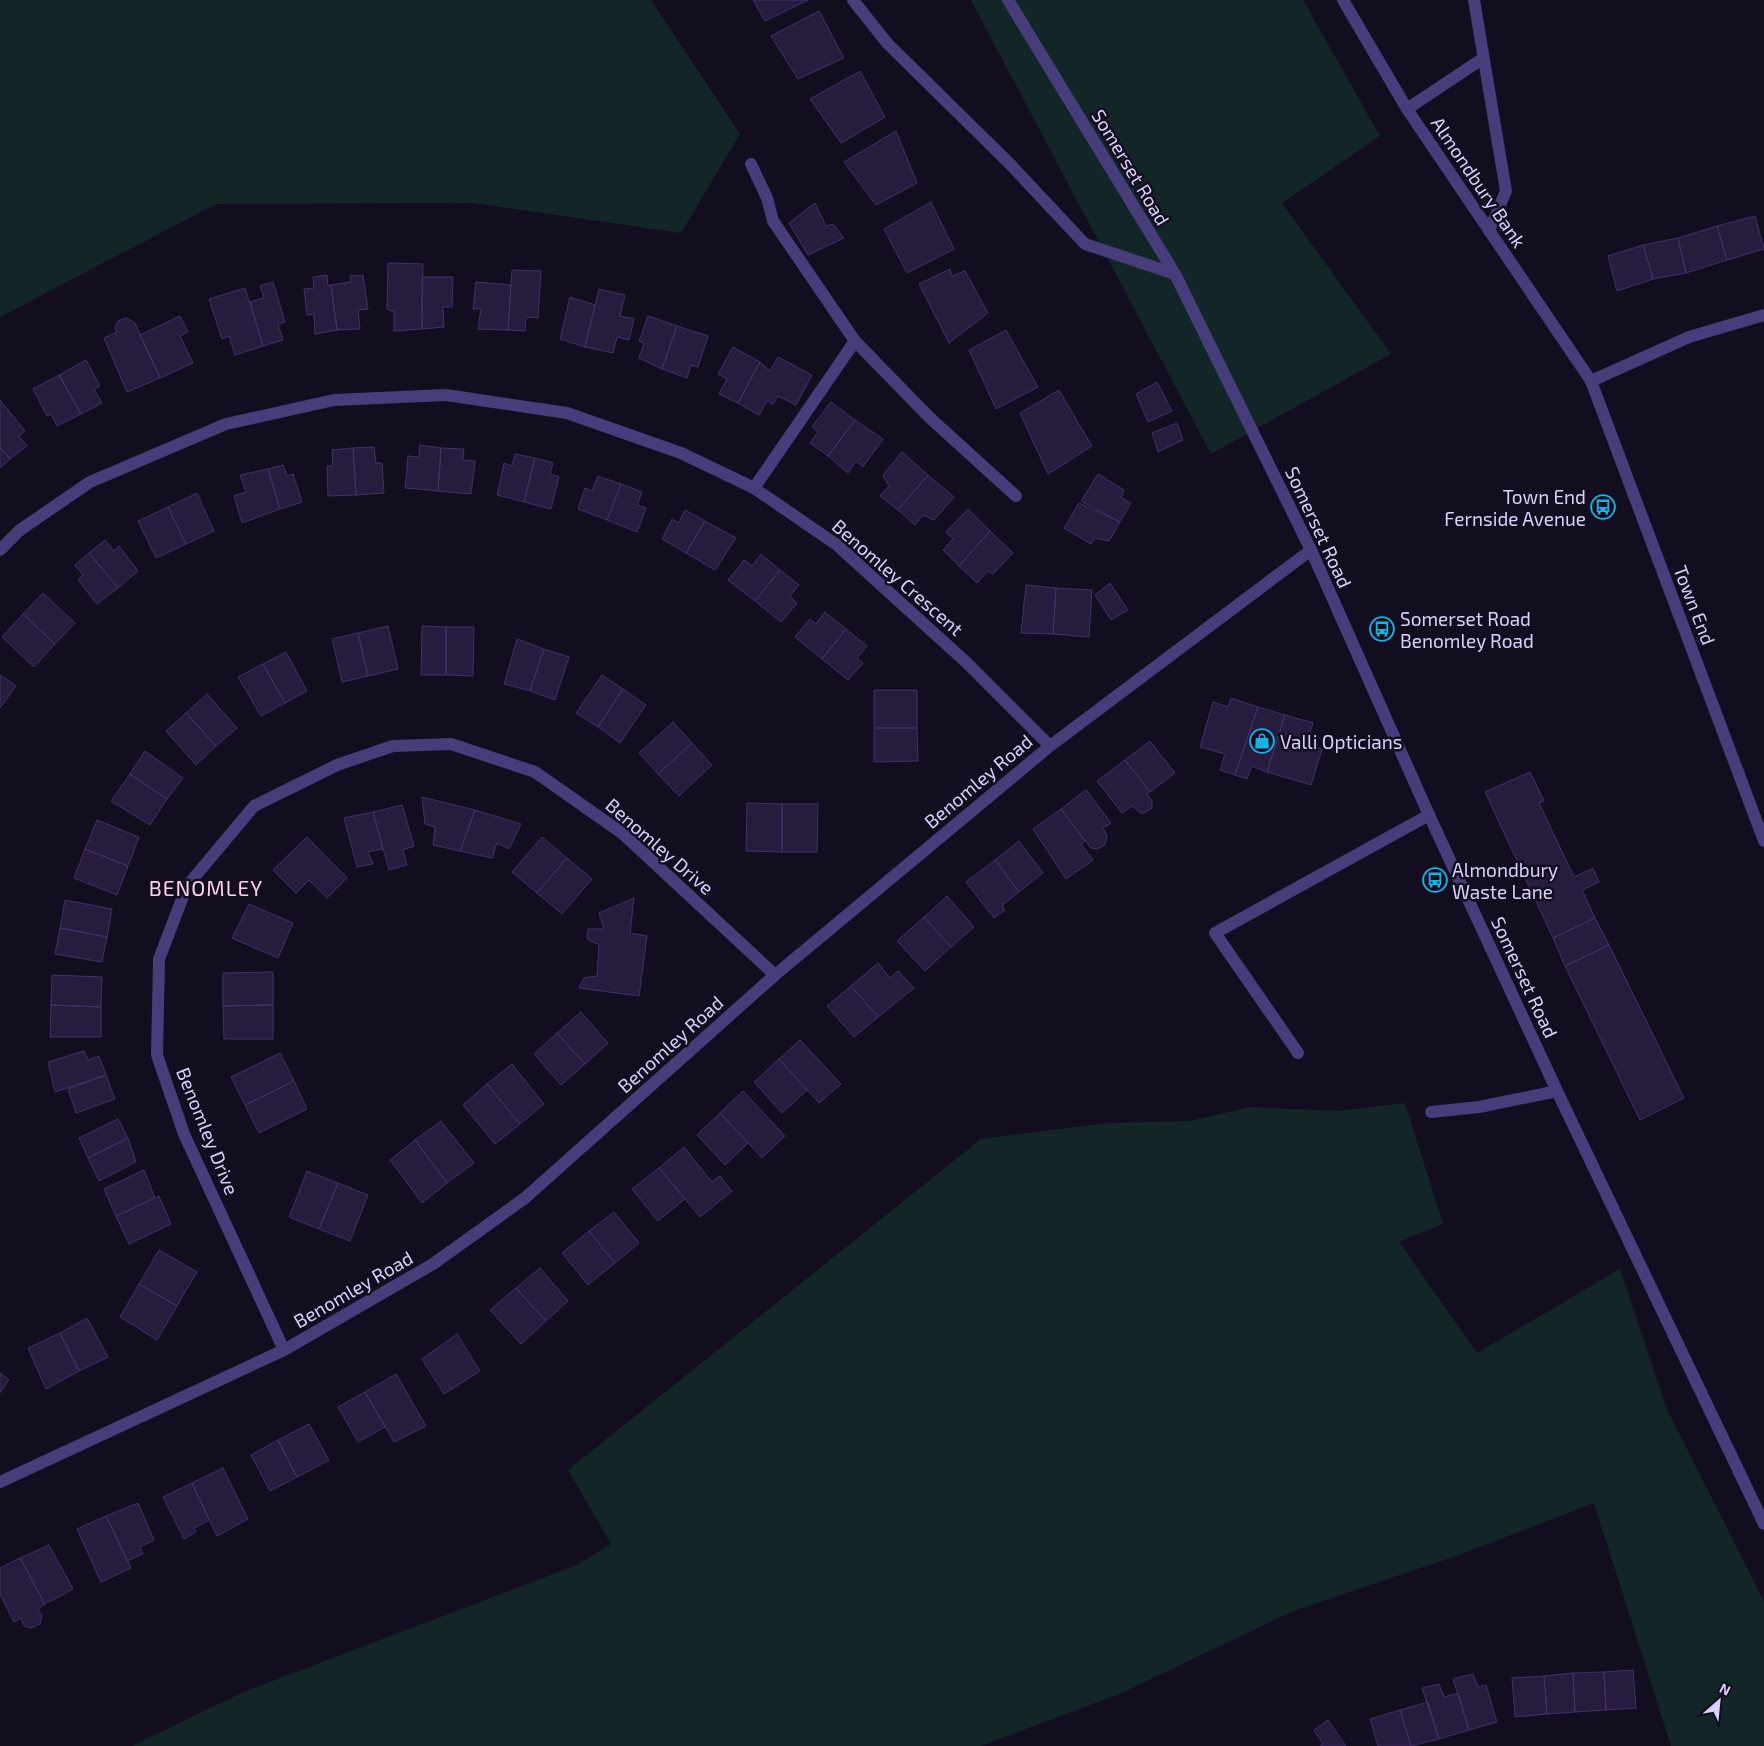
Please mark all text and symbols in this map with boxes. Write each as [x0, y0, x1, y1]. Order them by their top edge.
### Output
street label: Somerset Road [1087, 105, 1175, 229]
street label: Almondbury Bank [1427, 112, 1531, 252]
street label: Somerset Road [1281, 463, 1357, 591]
place label: Town End Fernside Avenue [1444, 485, 1586, 530]
bus stop icon: Town End Fernside Avenue [1590, 494, 1616, 520]
street label: Benomley Crescent [828, 514, 968, 640]
street label: Town End [1669, 562, 1721, 648]
place label: Somerset Road Benomley Road [1400, 607, 1534, 652]
bus stop icon: Somerset Road Benomley Road [1369, 616, 1395, 642]
shop icon: Valli Opticians [1249, 728, 1275, 754]
street label: Benomley Road [919, 729, 1037, 833]
place label: Valli Opticians [1280, 730, 1402, 753]
street label: Benomley Drive [601, 793, 719, 899]
place label: Almondbury Waste Lane [1452, 858, 1558, 903]
bus stop icon: Almondbury Waste Lane [1422, 867, 1448, 893]
district label: BENOMLEY [149, 875, 263, 900]
street label: Somerset Road [1487, 913, 1563, 1041]
street label: Benomley Road [613, 991, 727, 1097]
street label: Benomley Drive [172, 1064, 244, 1198]
street label: Benomley Road [289, 1246, 417, 1332]
north arrow [1694, 1676, 1744, 1726]
text: N [1717, 1679, 1733, 1699]

